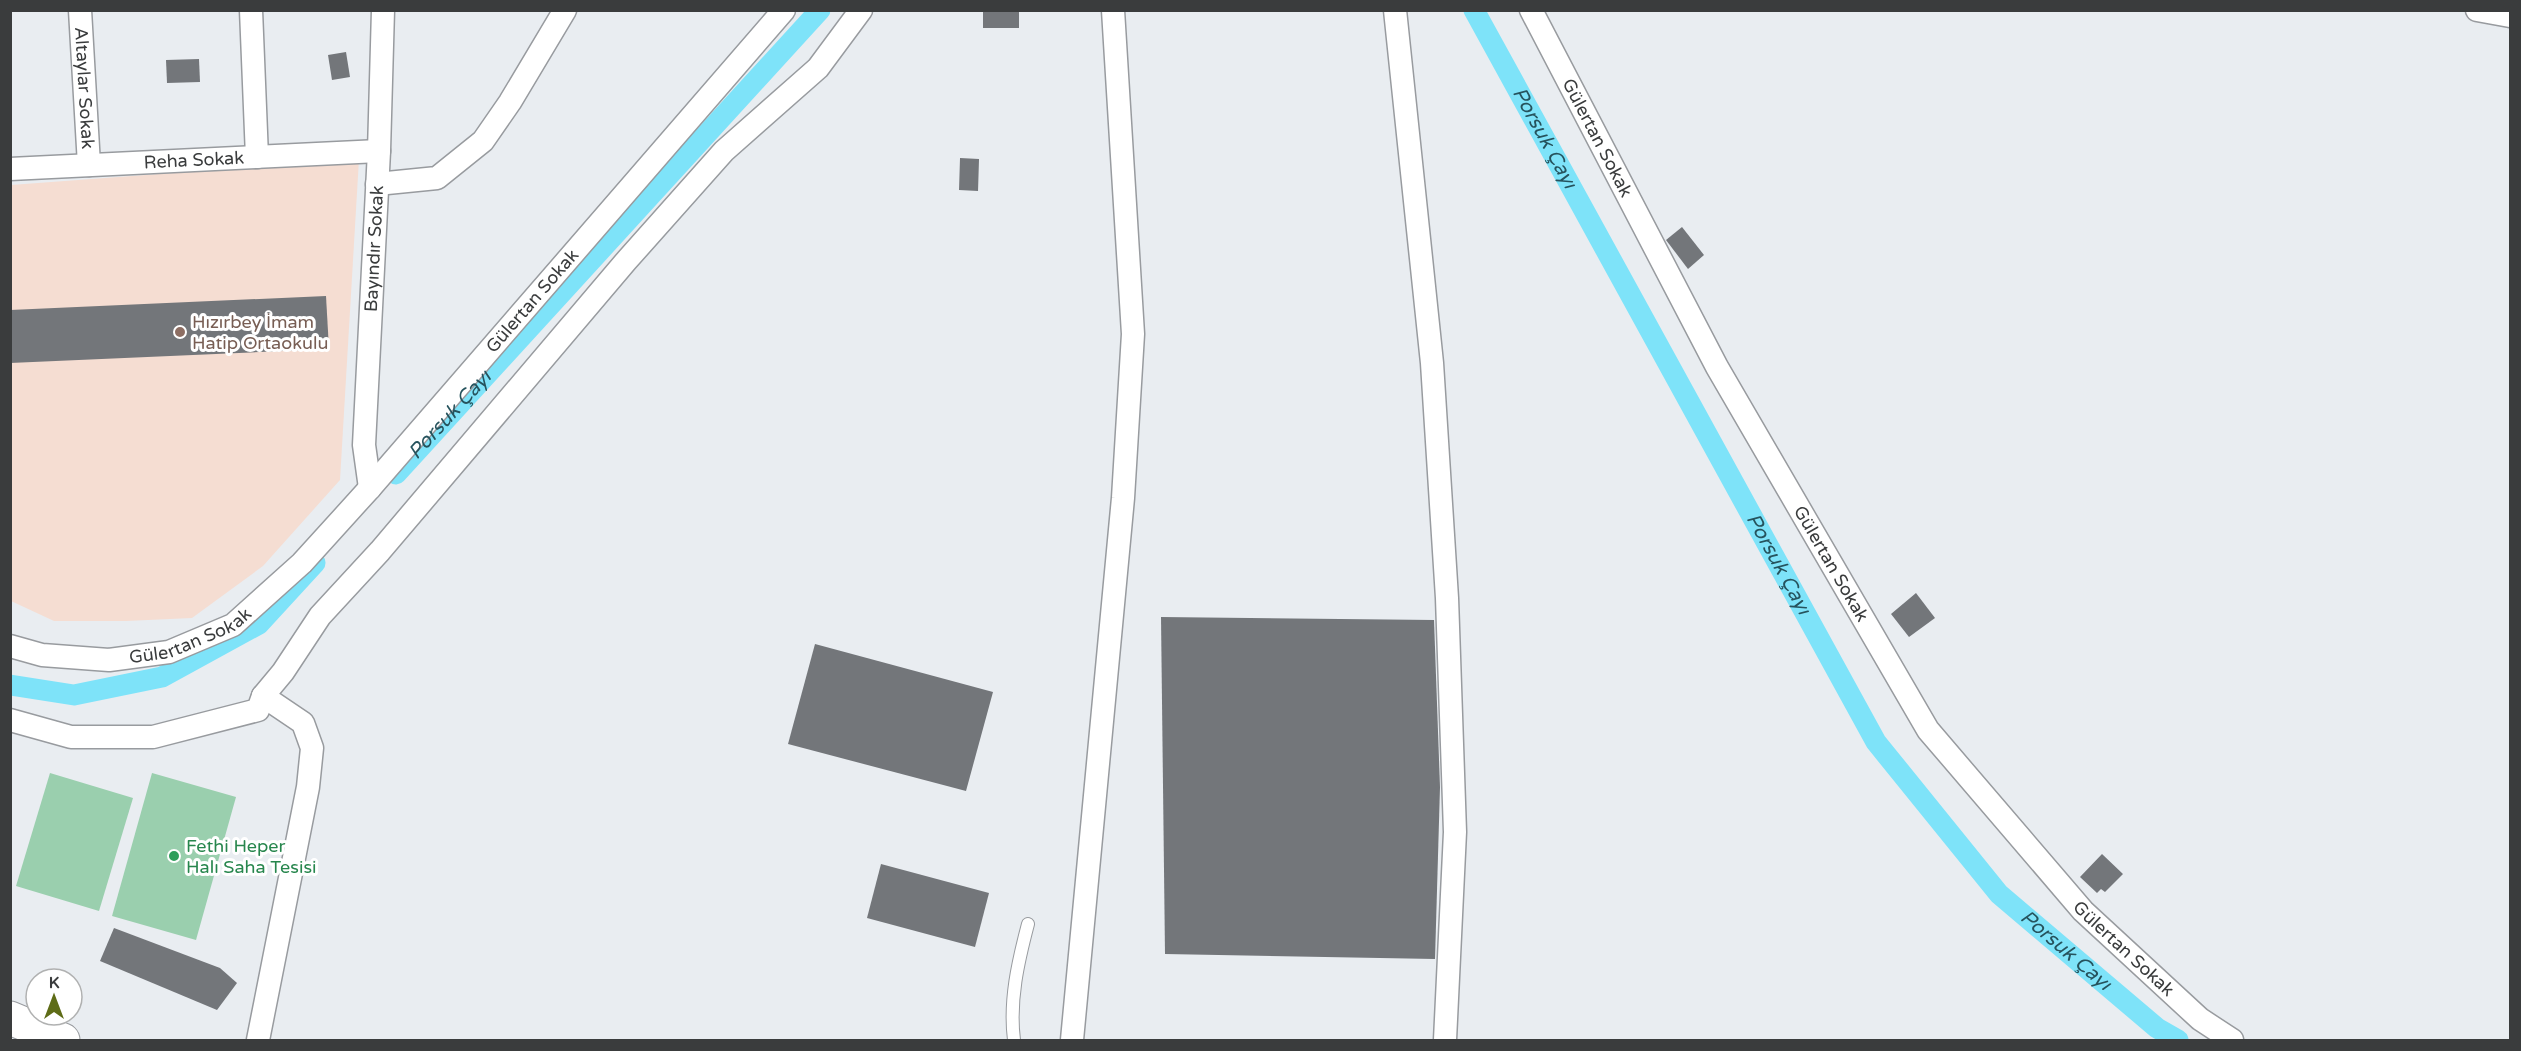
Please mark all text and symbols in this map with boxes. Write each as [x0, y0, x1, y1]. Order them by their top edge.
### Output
street label: Altaylar Sokak [70, 26, 99, 150]
street label: Gülertan Sokak [1558, 75, 1638, 201]
water label: Porsuk Çayı [1507, 83, 1582, 194]
street label: Reha Sokak [143, 147, 245, 173]
street label: Bayındır Sokak [360, 185, 388, 312]
street label: Gülertan Sokak [481, 244, 583, 357]
place label: Hızırbey İmam Hatip Ortaokulu [192, 311, 328, 354]
marker: Hızırbey İmam Hatip Ortaokulu [173, 325, 187, 339]
water label: Porsuk Çayı [403, 365, 497, 464]
street label: Gülertan Sokak [1789, 502, 1874, 626]
water label: Porsuk Çayı [1741, 509, 1816, 620]
street label: Gülertan Sokak [128, 603, 256, 668]
place label: Fethi Heper Halı Saha Tesisi [186, 835, 317, 878]
marker: Fethi Heper Halı Saha Tesisi [167, 849, 181, 863]
street label: Gülertan Sokak [2068, 896, 2179, 1001]
water label: Porsuk Çayı [2015, 905, 2117, 996]
north arrow [24, 967, 84, 1027]
text: K [49, 973, 60, 993]

